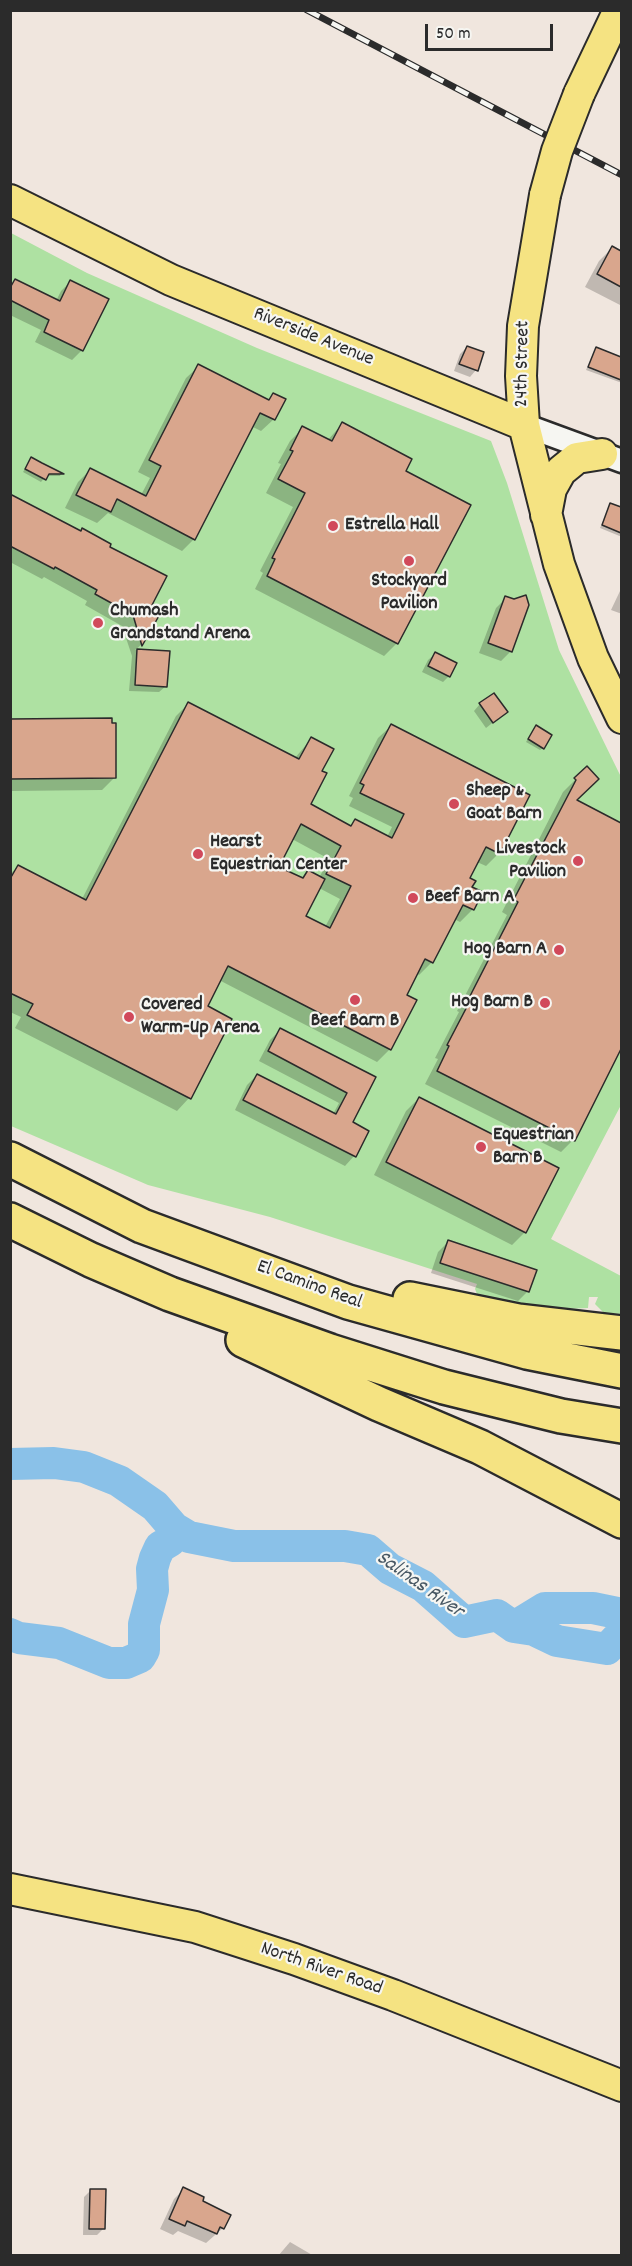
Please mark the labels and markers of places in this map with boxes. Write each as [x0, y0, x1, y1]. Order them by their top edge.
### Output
place label: Estrella Hall [345, 514, 439, 538]
marker: Estrella Hall [326, 519, 340, 533]
marker: Stockyard Pavilion [402, 554, 416, 568]
place label: Stockyard Pavilion [371, 570, 447, 617]
place label: Chumash Grandstand Arena [110, 600, 250, 647]
marker: Chumash Grandstand Arena [91, 616, 105, 630]
place label: Sheep & Goat Barn [466, 780, 542, 827]
marker: Sheep & Goat Barn [447, 797, 461, 811]
place label: Hearst Equestrian Center [210, 831, 347, 878]
place label: Livestock Pavilion [496, 838, 566, 885]
marker: Hearst Equestrian Center [191, 847, 205, 861]
marker: Livestock Pavilion [571, 854, 585, 868]
place label: Beef Barn A [425, 886, 515, 910]
marker: Beef Barn A [406, 891, 420, 905]
place label: Hog Barn A [464, 938, 547, 962]
marker: Hog Barn A [552, 943, 566, 957]
place label: Hog Barn B [451, 991, 533, 1015]
marker: Beef Barn B [348, 993, 362, 1007]
place label: Covered Warm-Up Arena [141, 994, 259, 1041]
marker: Hog Barn B [538, 996, 552, 1010]
marker: Covered Warm-Up Arena [122, 1010, 136, 1024]
place label: Beef Barn B [311, 1010, 399, 1034]
place label: Equestrian Barn B [493, 1124, 574, 1171]
marker: Equestrian Barn B [474, 1140, 488, 1154]

